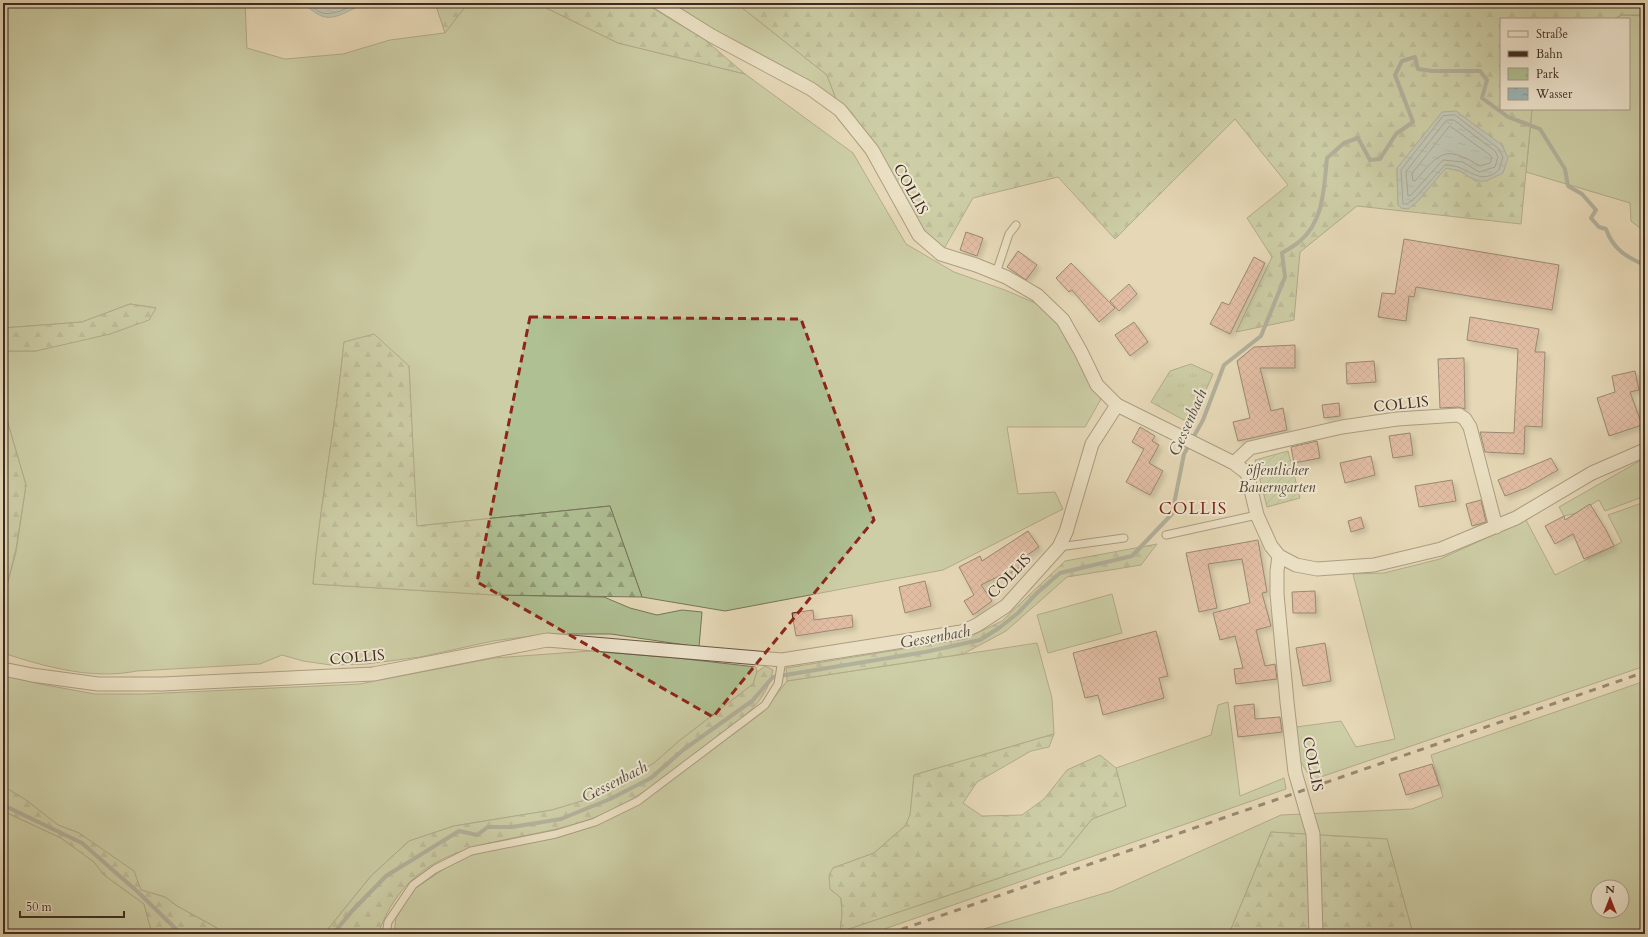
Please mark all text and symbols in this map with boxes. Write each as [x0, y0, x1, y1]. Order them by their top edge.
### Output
legend [1500, 18, 1630, 110]
text: Straße [1536, 26, 1568, 42]
text: Bahn [1536, 46, 1563, 62]
text: Park [1536, 66, 1560, 82]
text: Wasser [1535, 86, 1573, 102]
street label: COLLIS [889, 160, 933, 218]
water label: Gessenbach [1163, 385, 1213, 459]
street label: COLLIS [1372, 391, 1430, 417]
park label: öffentlicher Bauerngarten [1238, 460, 1316, 497]
district label: COLLIS [1159, 497, 1227, 520]
street label: COLLIS [983, 549, 1035, 603]
water label: Gessenbach [898, 620, 972, 654]
street label: COLLIS [329, 645, 385, 669]
street label: COLLIS [1298, 735, 1328, 793]
water label: Gessenbach [578, 756, 651, 808]
north arrow [1590, 879, 1630, 919]
text: N [1605, 882, 1615, 897]
scale bar [20, 893, 124, 919]
text: 50 m [26, 899, 53, 915]

